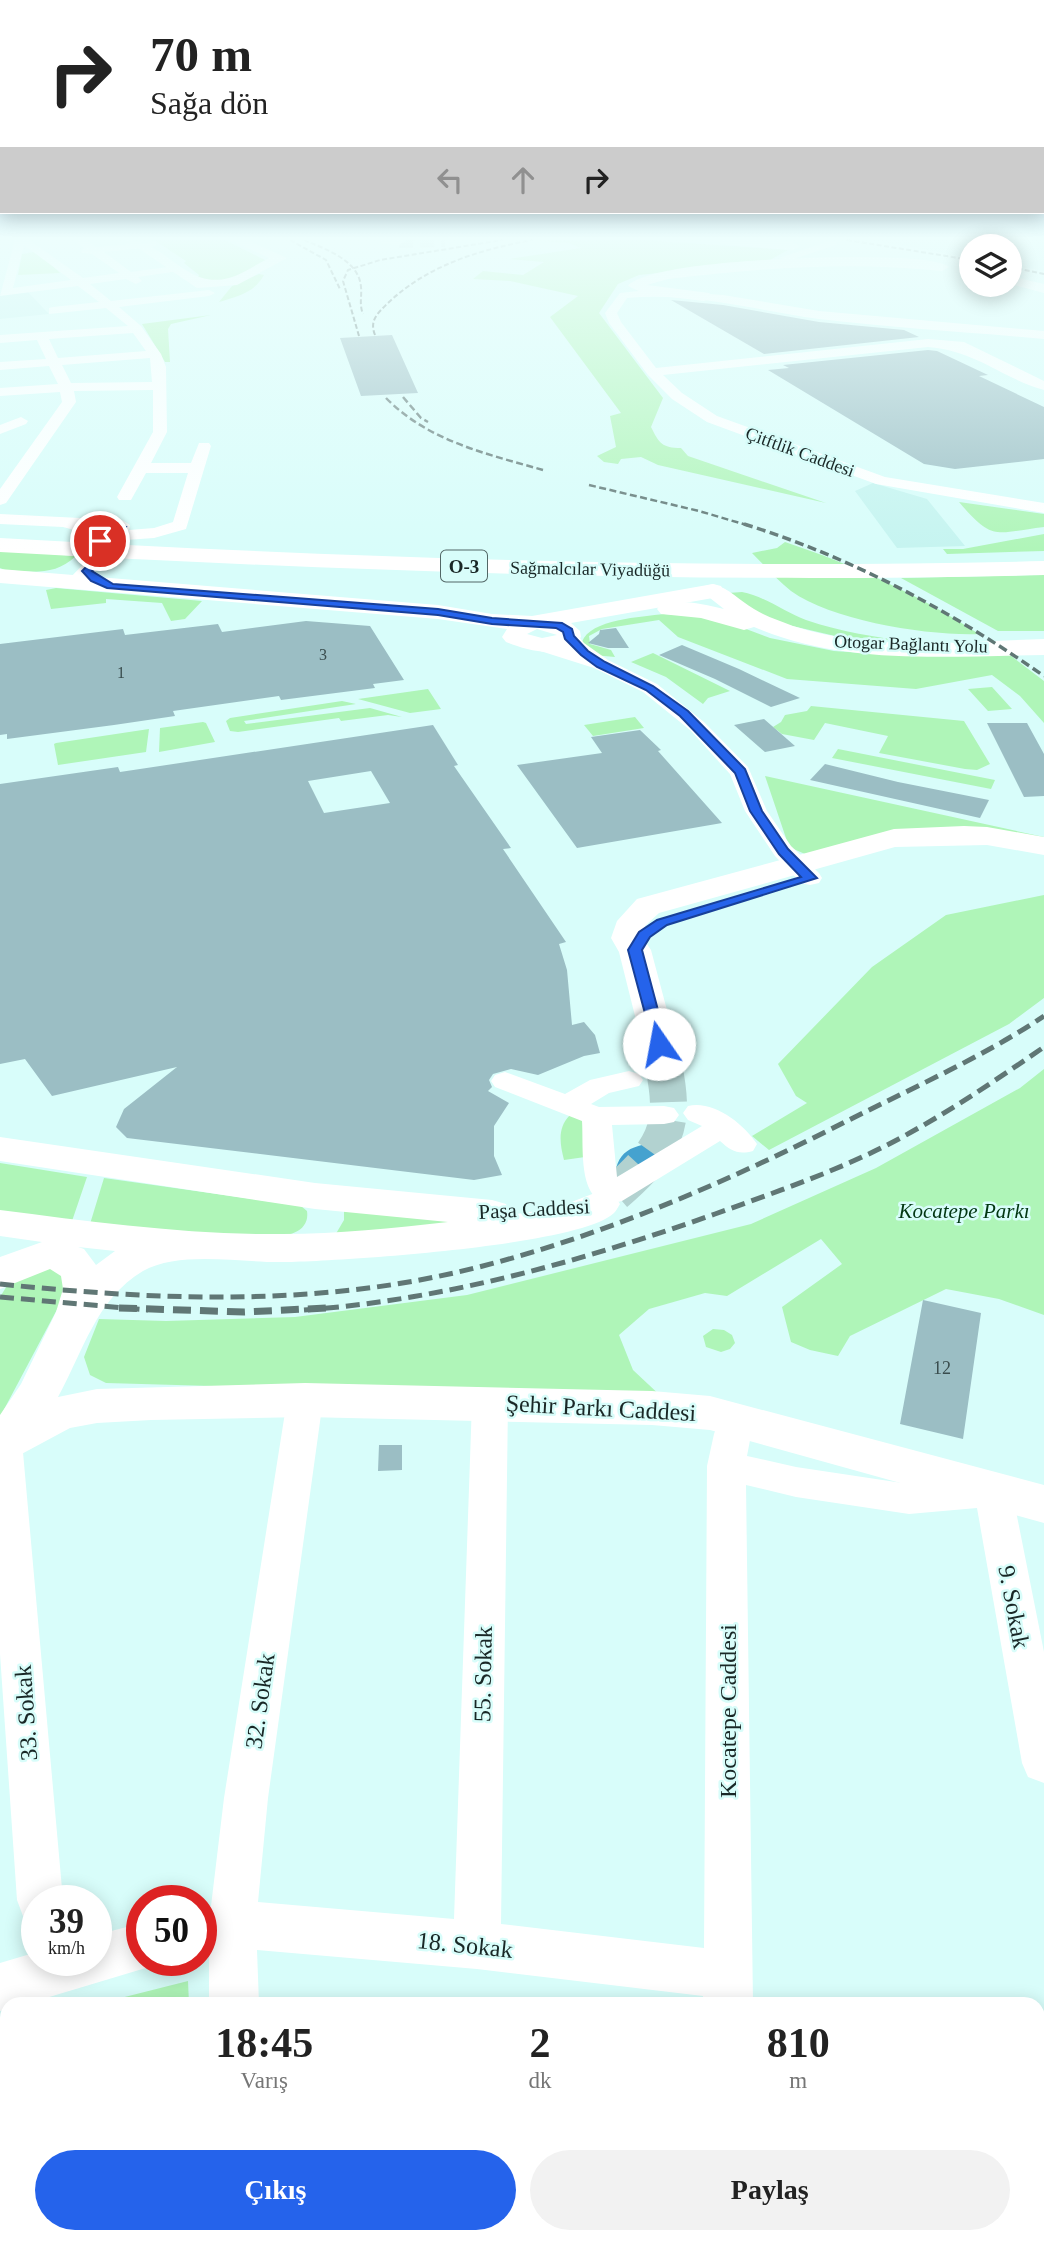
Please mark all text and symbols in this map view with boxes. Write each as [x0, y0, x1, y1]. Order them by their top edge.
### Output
text: 70 m [150, 27, 252, 82]
icon: right [35, 28, 126, 119]
text: Sağa dön [150, 85, 268, 121]
icon: left [431, 161, 469, 199]
icon: ahead [504, 161, 542, 199]
icon: right [577, 161, 615, 199]
map controls [959, 234, 1022, 297]
button: layers [959, 234, 1022, 297]
street label: Çitftlik Caddesi [743, 423, 857, 481]
pin [70, 511, 130, 571]
icon: arrive [81, 522, 119, 560]
road number: O-3 [441, 551, 487, 582]
street label: Sağmalcılar Viyadüğü [510, 558, 670, 580]
street label: Otogar Bağlantı Yolu [834, 631, 988, 657]
house number: 3 [319, 646, 327, 663]
house number: 1 [117, 664, 125, 681]
position arrow [622, 1007, 696, 1081]
street label: Paşa Caddesi [478, 1194, 590, 1224]
park label: Kocatepe Parkı [897, 1199, 1030, 1223]
house number: 12 [933, 1358, 951, 1378]
street label: Şehir Parkı Caddesi [505, 1390, 697, 1426]
street label: 9. Sokak [993, 1563, 1035, 1651]
street label: Kocatepe Caddesi [715, 1624, 741, 1798]
street label: 55. Sokak [469, 1626, 497, 1722]
street label: 32. Sokak [240, 1652, 280, 1750]
street label: 33. Sokak [10, 1664, 42, 1762]
speed limit sign: 50 [126, 1885, 217, 1976]
text: 39 [49, 1902, 84, 1941]
street label: 18. Sokak [416, 1927, 514, 1963]
text: km/h [48, 1938, 85, 1958]
text: 18:45 [215, 2020, 313, 2066]
text: 2 [530, 2020, 551, 2066]
text: 810 [767, 2020, 830, 2066]
text: Varış [241, 2068, 288, 2093]
text: dk [529, 2068, 552, 2093]
text: m [789, 2068, 807, 2093]
button: Çıkış [35, 2150, 516, 2230]
button: Paylaş [530, 2150, 1010, 2230]

